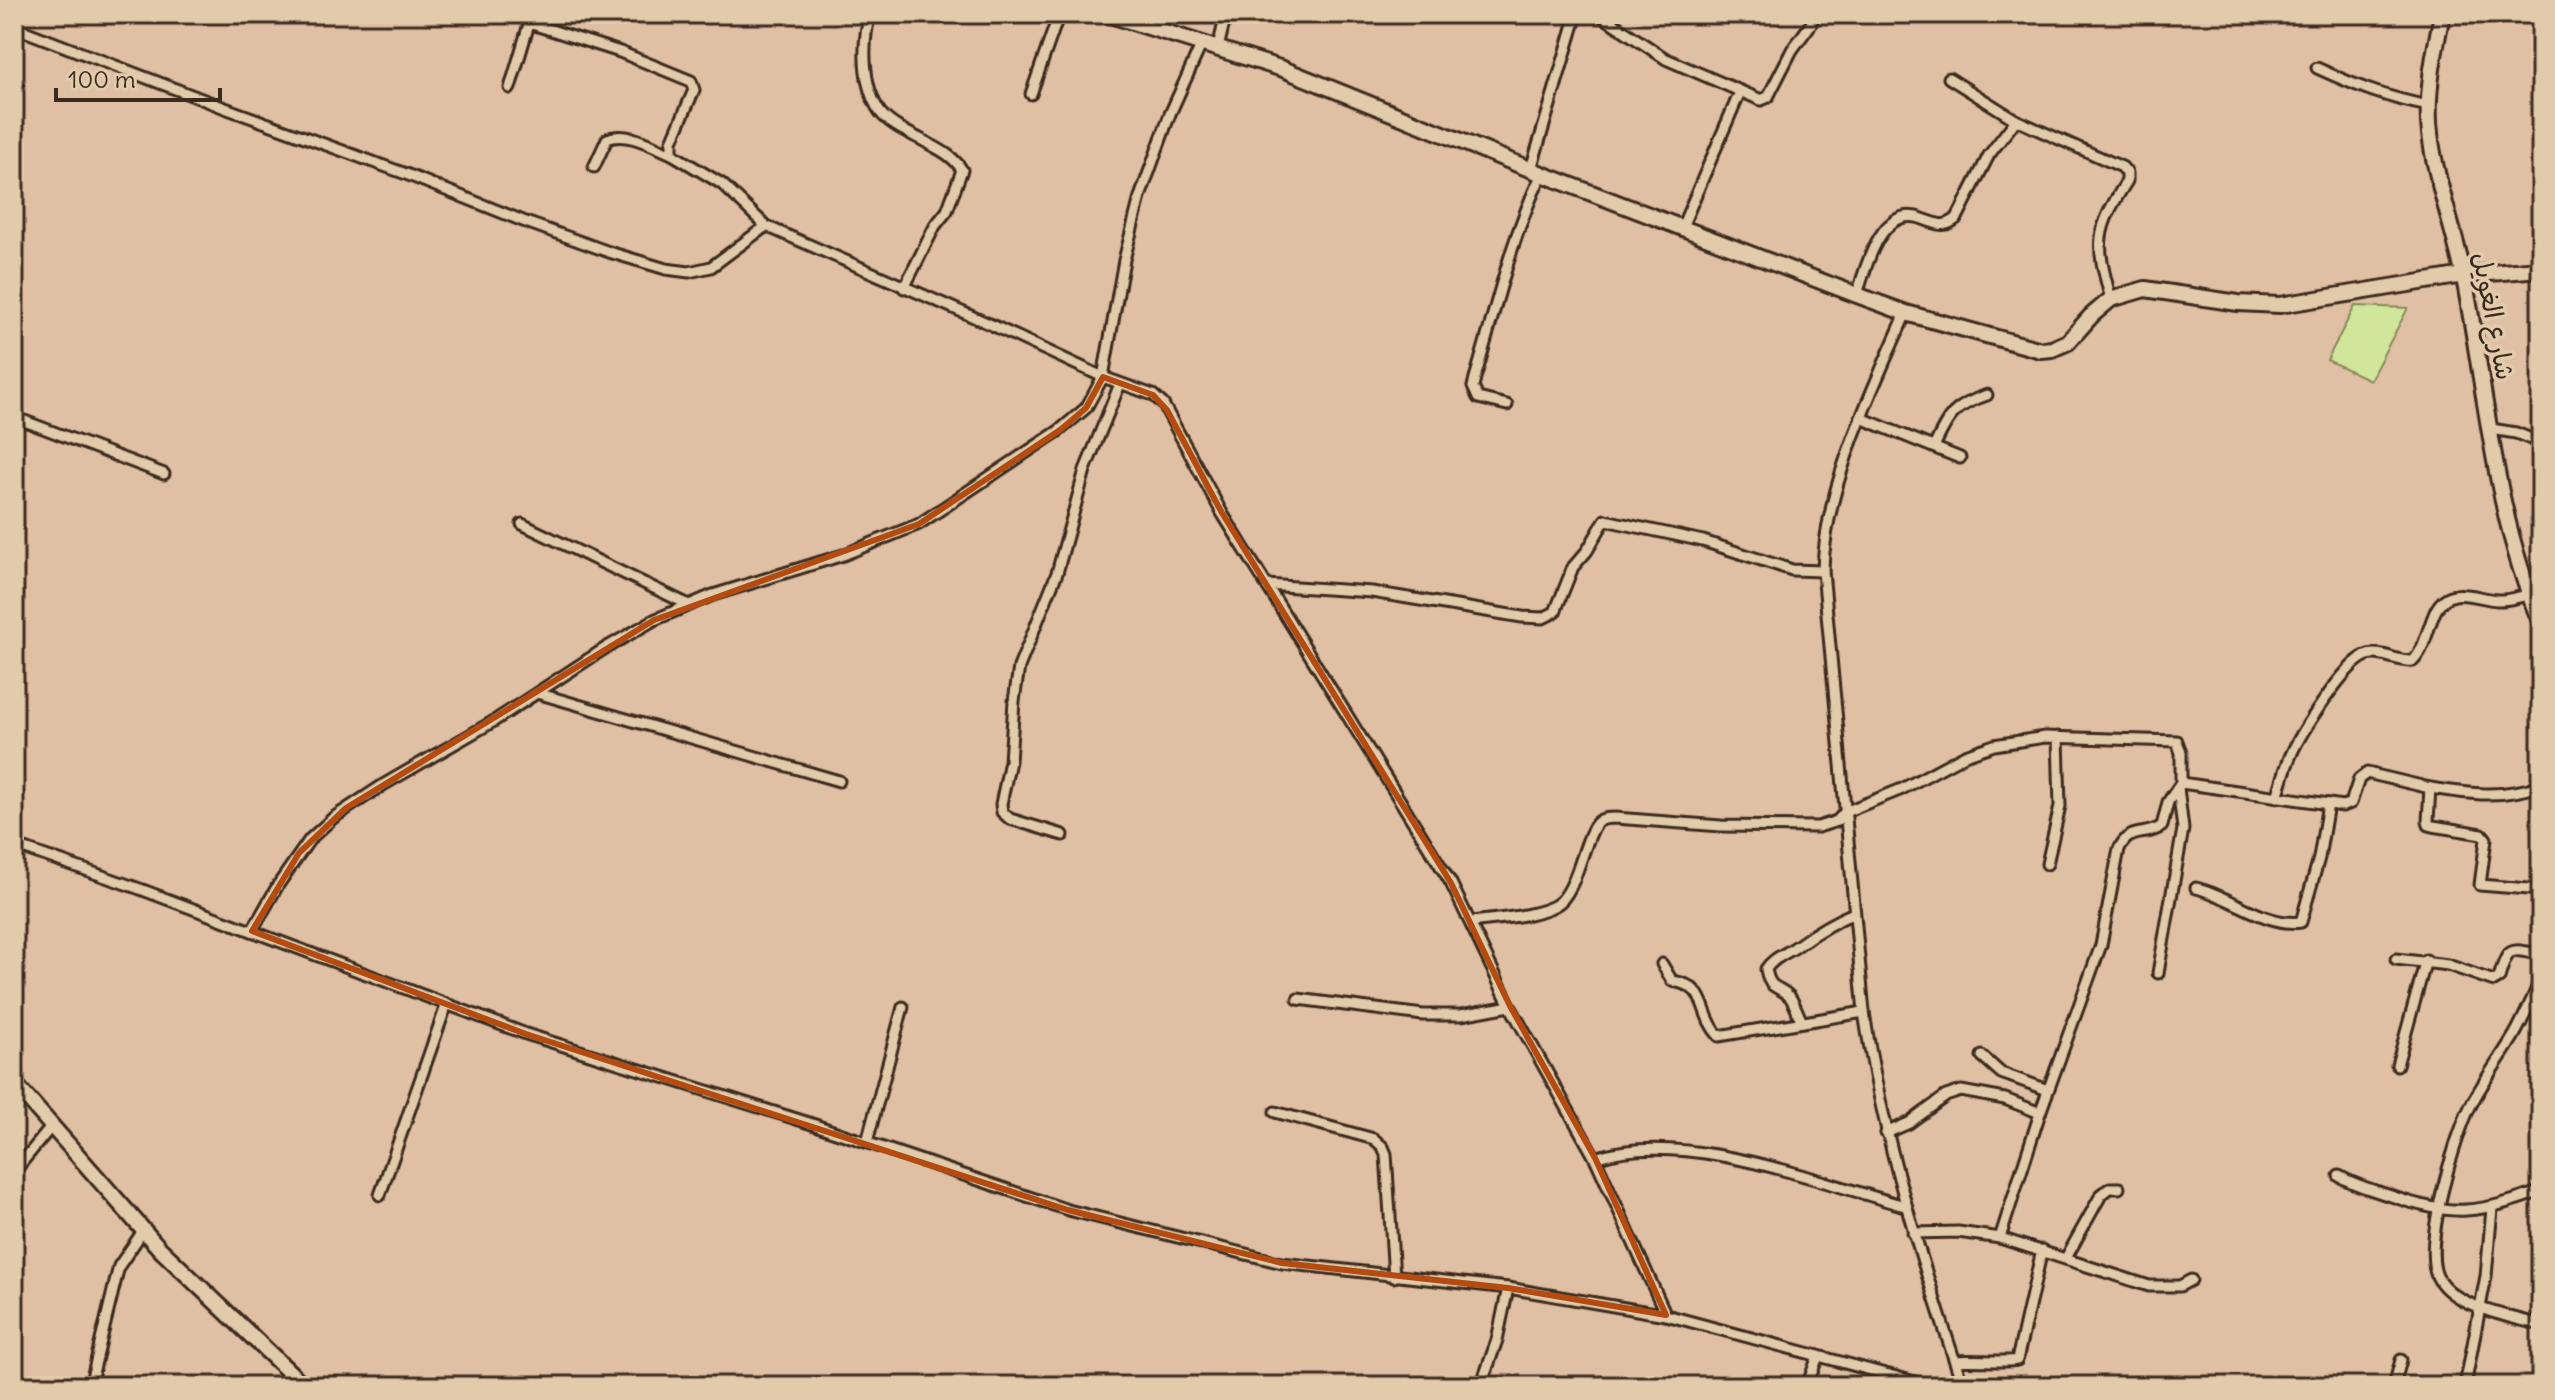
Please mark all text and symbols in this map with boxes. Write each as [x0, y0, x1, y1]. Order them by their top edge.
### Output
scale bar [56, 52, 220, 102]
text: 100 m [68, 64, 136, 94]
street label: شارع الغويل [2463, 249, 2523, 383]

